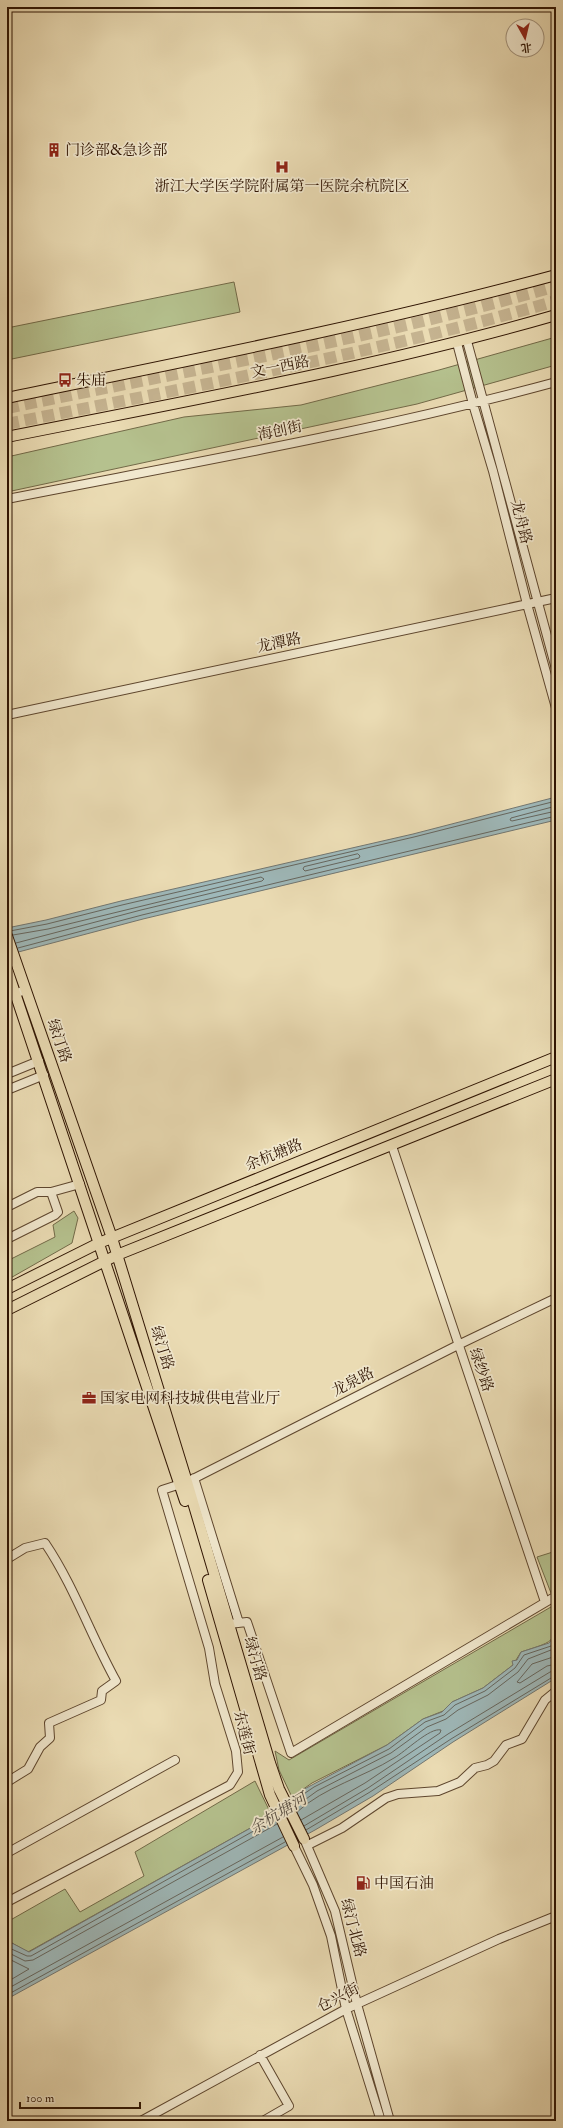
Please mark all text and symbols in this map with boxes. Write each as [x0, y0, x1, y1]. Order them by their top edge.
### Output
north arrow [505, 18, 545, 58]
text: 北 [520, 40, 533, 55]
place label: 门诊部&急诊部 [65, 141, 168, 160]
building icon: 门诊部&急诊部 [46, 142, 62, 158]
hospital icon: 浙江大学医学院附属第一医院余杭院区 [274, 159, 290, 175]
place label: 浙江大学医学院附属第一医院余杭院区 [154, 177, 410, 196]
street label: 文一西路 [249, 352, 311, 382]
place label: 朱庙 [76, 371, 106, 390]
bus stop icon: 朱庙 [57, 372, 73, 388]
street label: 海创街 [256, 417, 304, 445]
street label: 龙舟路 [506, 498, 536, 546]
street label: 龙潭路 [255, 629, 303, 657]
street label: 绿汀路 [43, 1017, 75, 1065]
street label: 余杭塘路 [243, 1135, 305, 1175]
street label: 绿汀路 [146, 1324, 178, 1372]
street label: 绿纱路 [465, 1346, 497, 1394]
street label: 龙泉路 [329, 1363, 377, 1401]
place label: 国家电网科技城供电营业厅 [100, 1389, 280, 1408]
office icon: 国家电网科技城供电营业厅 [81, 1390, 97, 1406]
street label: 绿汀路 [240, 1635, 270, 1683]
street label: 东莲街 [229, 1709, 259, 1757]
water label: 余杭塘河 [245, 1787, 313, 1839]
place label: 中国石油 [374, 1874, 434, 1893]
fuel station icon: 中国石油 [355, 1875, 371, 1891]
street label: 绿汀北路 [336, 1897, 370, 1959]
street label: 仓兴街 [314, 1979, 362, 2017]
scale bar [20, 2084, 140, 2110]
text: 100 m [26, 2091, 55, 2106]

